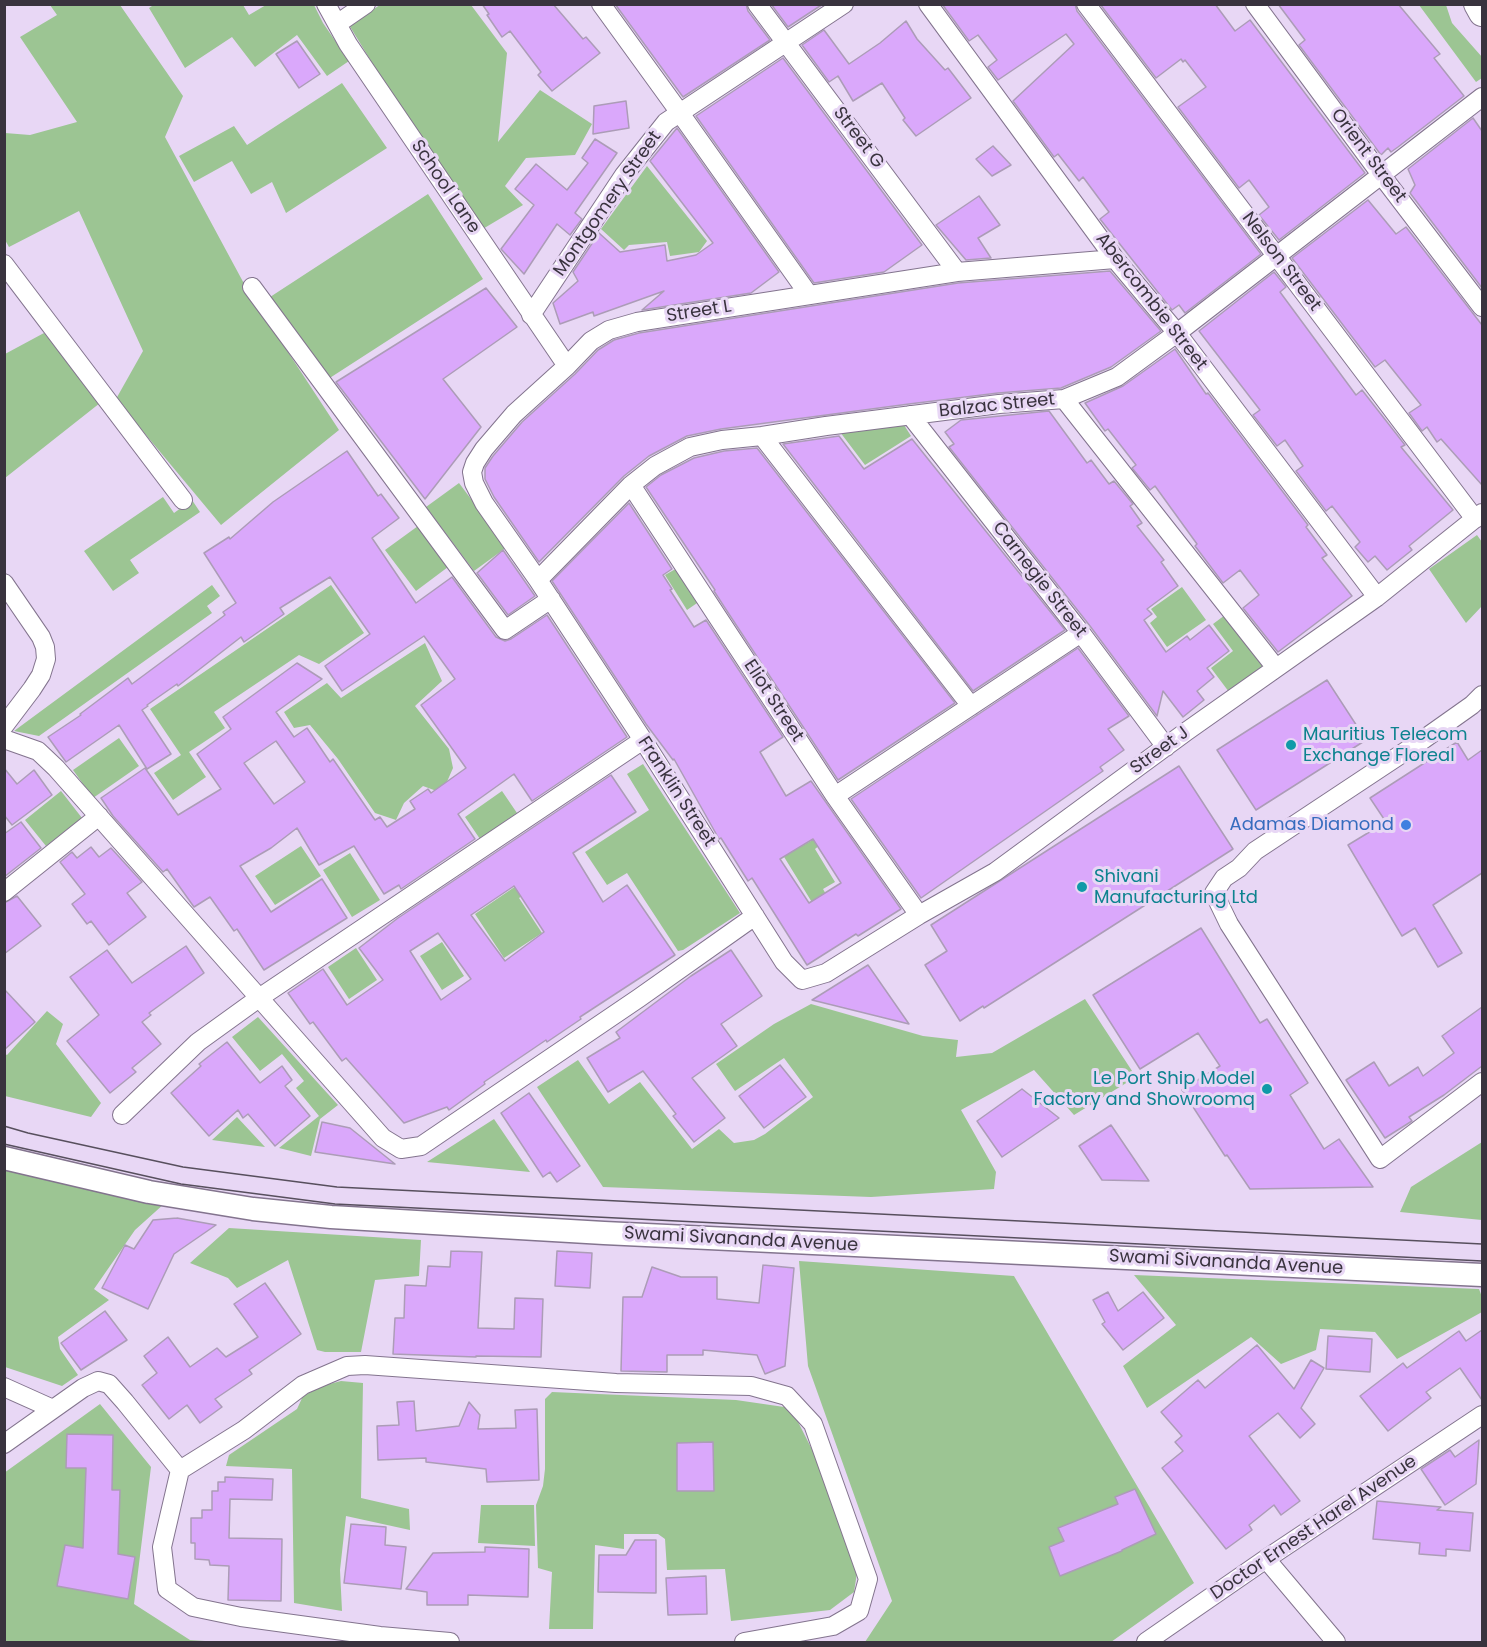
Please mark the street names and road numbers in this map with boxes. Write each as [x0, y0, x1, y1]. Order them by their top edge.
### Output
street label: Street G [828, 103, 888, 173]
street label: Orient Street [1326, 105, 1410, 207]
street label: Montgomery Street [550, 127, 666, 281]
street label: School Lane [406, 136, 484, 238]
street label: Nelson Street [1237, 208, 1325, 316]
street label: Abercombie Street [1091, 229, 1211, 375]
street label: Street L [665, 296, 733, 328]
street label: Balzac Street [938, 389, 1056, 423]
street label: Carnegie Street [987, 518, 1091, 642]
street label: Eliot Street [738, 656, 808, 746]
street label: Street J [1127, 723, 1193, 779]
street label: Franklin Street [632, 733, 720, 851]
street label: Swami Sivananda Avenue [623, 1223, 859, 1257]
street label: Swami Sivananda Avenue [1108, 1246, 1344, 1280]
street label: Doctor Ernest Harel Avenue [1207, 1451, 1421, 1605]

